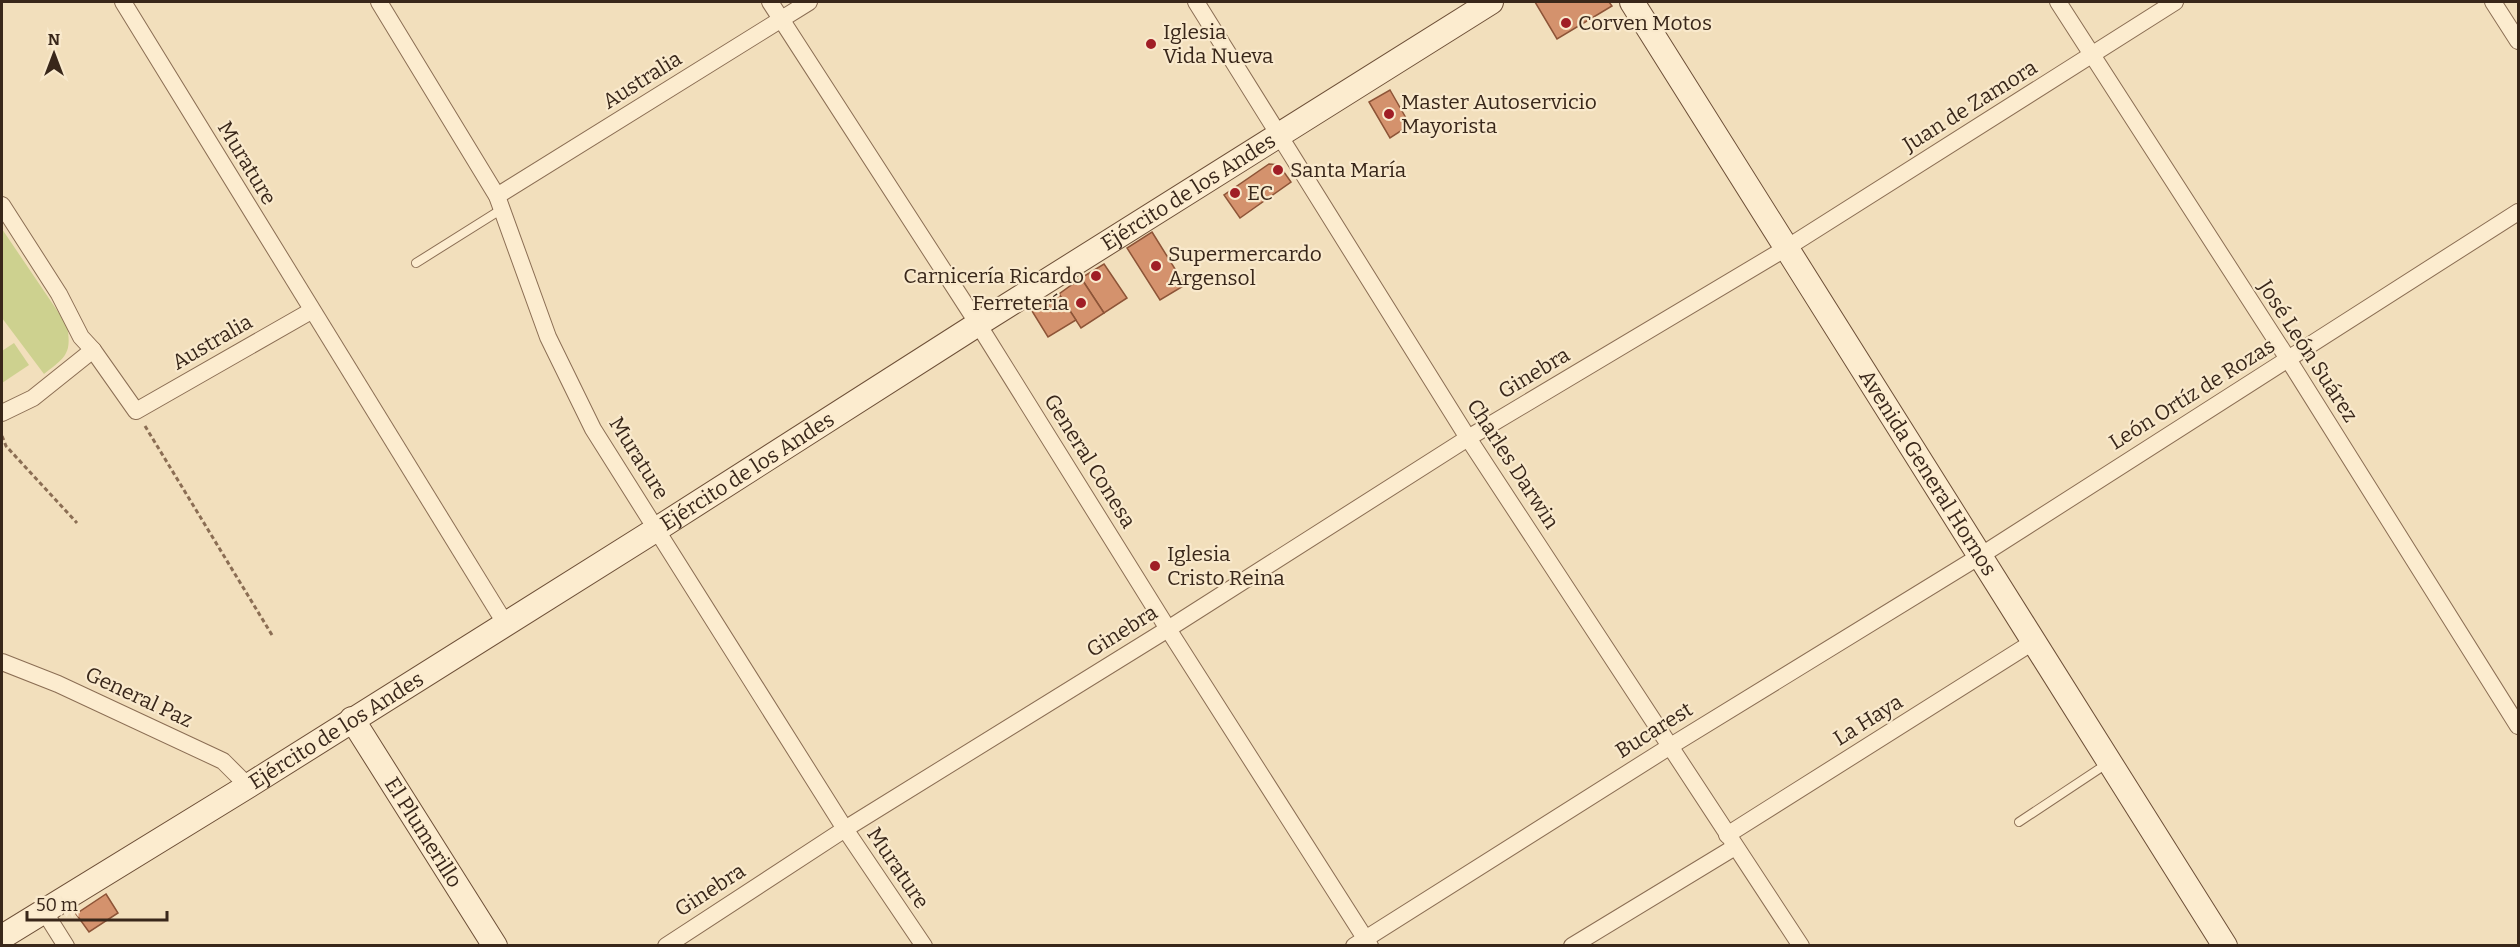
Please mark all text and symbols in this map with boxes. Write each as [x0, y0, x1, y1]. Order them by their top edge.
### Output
place label: Corven Motos [1578, 10, 1712, 36]
marker: Corven Motos [1559, 16, 1573, 30]
place label: Iglesia Vida Nueva [1163, 19, 1274, 69]
north arrow [24, 24, 84, 84]
text: N [48, 30, 60, 49]
marker: Iglesia Vida Nueva [1144, 37, 1158, 51]
street label: Australia [598, 45, 687, 114]
street label: Juan de Zamora [1897, 54, 2042, 158]
place label: Master Autoservicio Mayorista [1401, 89, 1597, 139]
marker: Master Autoservicio Mayorista [1382, 107, 1396, 121]
street label: Murature [212, 117, 282, 209]
street label: Ejército de los Andes [1096, 127, 1281, 256]
place label: Santa María [1290, 157, 1407, 183]
marker: Santa María [1271, 163, 1285, 177]
place label: EC [1247, 180, 1273, 206]
marker: EC [1228, 186, 1242, 200]
place label: Supermercardo Argensol [1168, 241, 1322, 291]
marker: Supermercardo Argensol [1149, 259, 1163, 273]
place label: Carnicería Ricardo [903, 263, 1084, 289]
marker: Carnicería Ricardo [1089, 269, 1103, 283]
street label: José León Suárez [2252, 274, 2364, 427]
place label: Ferretería [972, 290, 1070, 316]
marker: Ferretería [1074, 296, 1088, 310]
street label: Australia [167, 308, 257, 375]
street label: León Ortíz de Rozas [2104, 333, 2280, 455]
street label: Ginebra [1494, 341, 1575, 404]
street label: Avenida General Hornos [1853, 365, 2002, 581]
street label: General Conesa [1038, 389, 1142, 533]
street label: Charles Darwin [1461, 394, 1565, 534]
street label: Ejército de los Andes [656, 406, 839, 536]
street label: Murature [603, 412, 675, 504]
place label: Iglesia Cristo Reina [1167, 541, 1285, 591]
marker: Iglesia Cristo Reina [1148, 559, 1162, 573]
street label: Ginebra [1082, 599, 1163, 663]
street label: General Paz [81, 661, 197, 733]
street label: Ejército de los Andes [244, 666, 428, 795]
street label: La Haya [1829, 688, 1908, 751]
street label: Bucarest [1611, 696, 1698, 764]
street label: El Plumerillo [379, 772, 468, 892]
street label: Murature [861, 822, 935, 914]
street label: Ginebra [670, 857, 751, 922]
scale bar [27, 884, 166, 922]
text: 50 m [36, 894, 78, 916]

